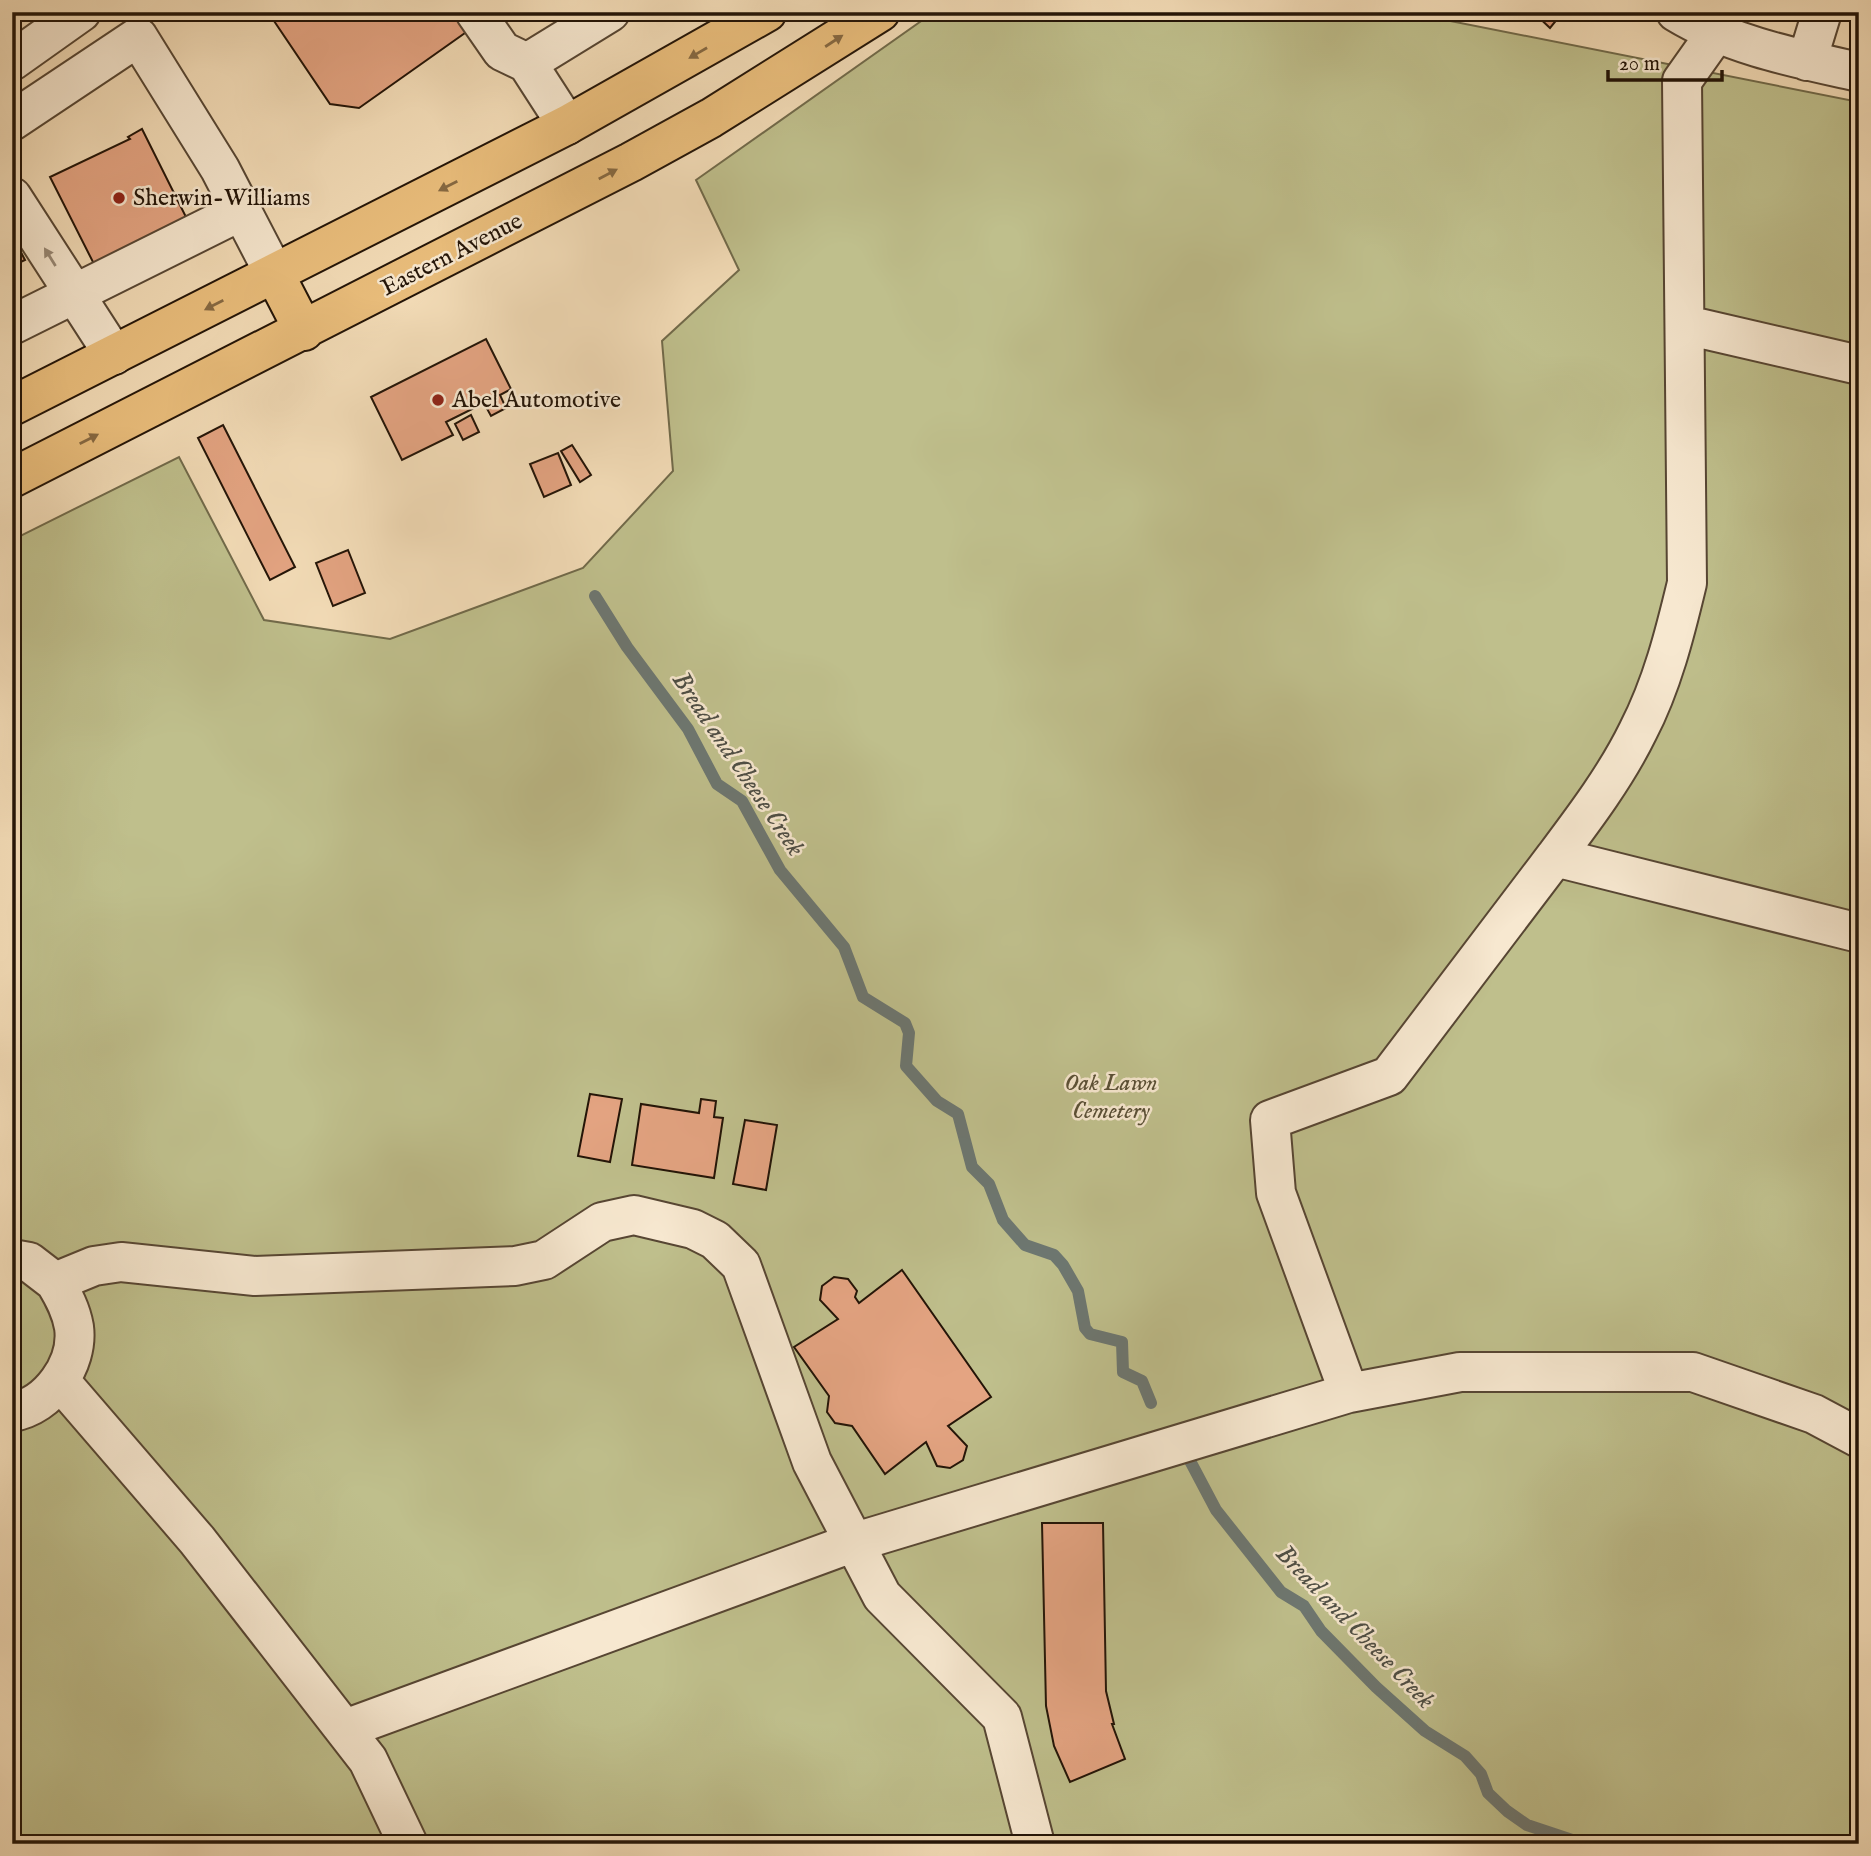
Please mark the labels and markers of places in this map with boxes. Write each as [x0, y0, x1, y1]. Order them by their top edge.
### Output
place label: Sherwin-Williams [133, 183, 310, 214]
marker: Sherwin-Williams [111, 190, 127, 206]
place label: Abel Automotive [451, 385, 621, 416]
marker: Abel Automotive [430, 392, 446, 408]

